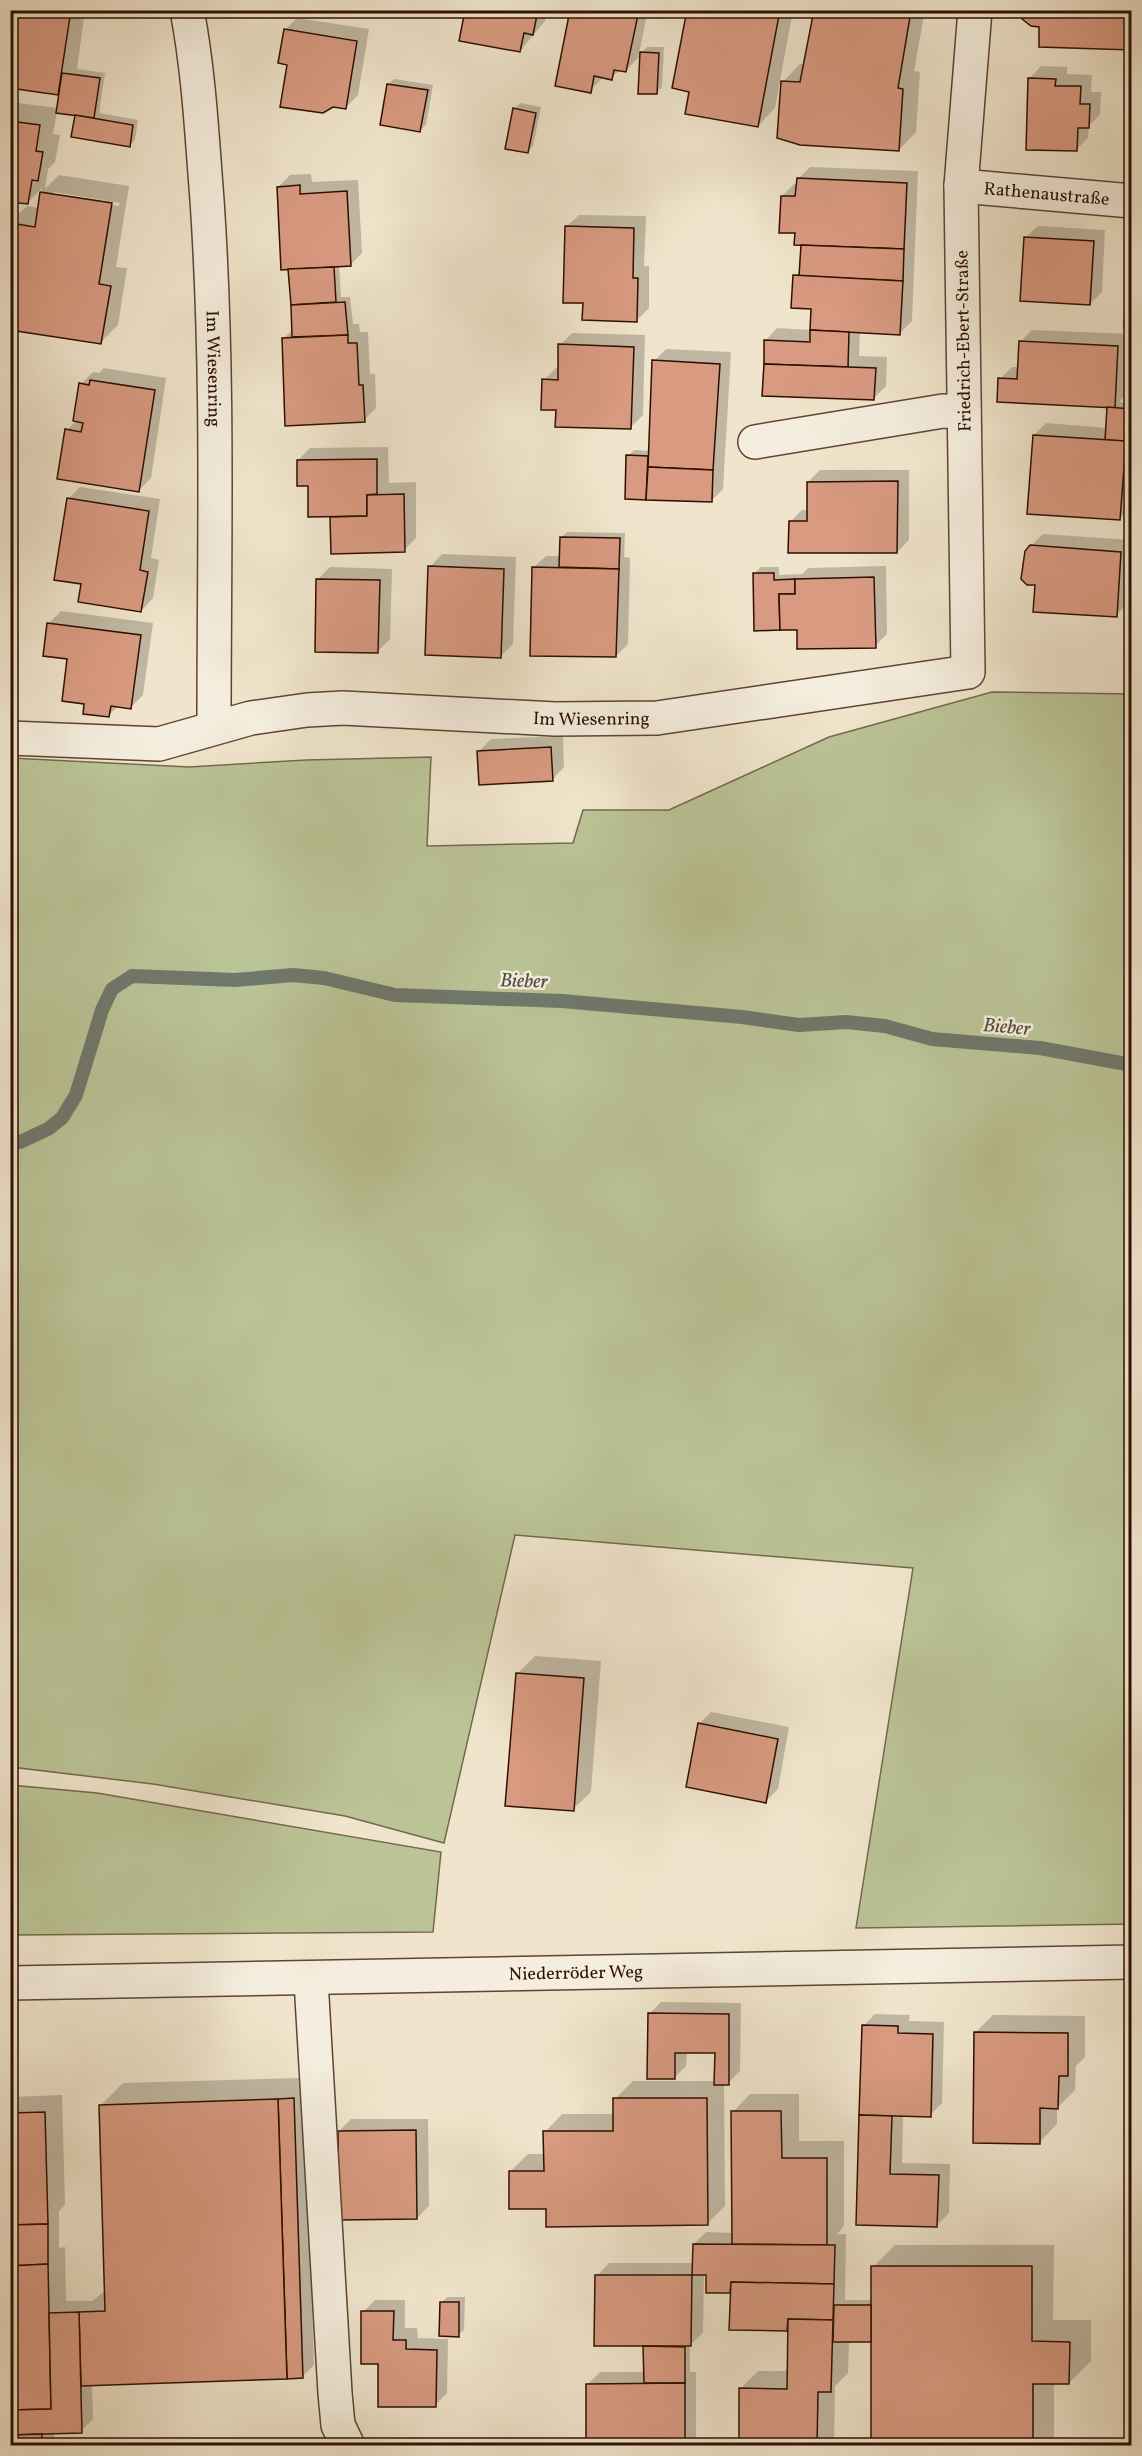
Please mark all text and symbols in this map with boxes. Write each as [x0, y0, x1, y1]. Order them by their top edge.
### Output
street label: Rathenaustraße [983, 177, 1111, 213]
street label: Friedrich-Ebert-Straße [950, 250, 979, 432]
street label: Im Wiesenring [199, 310, 226, 427]
street label: Im Wiesenring [532, 707, 650, 733]
water label: Bieber [500, 967, 549, 997]
water label: Bieber [982, 1012, 1032, 1044]
street label: Niederröder Weg [509, 1960, 643, 1988]

